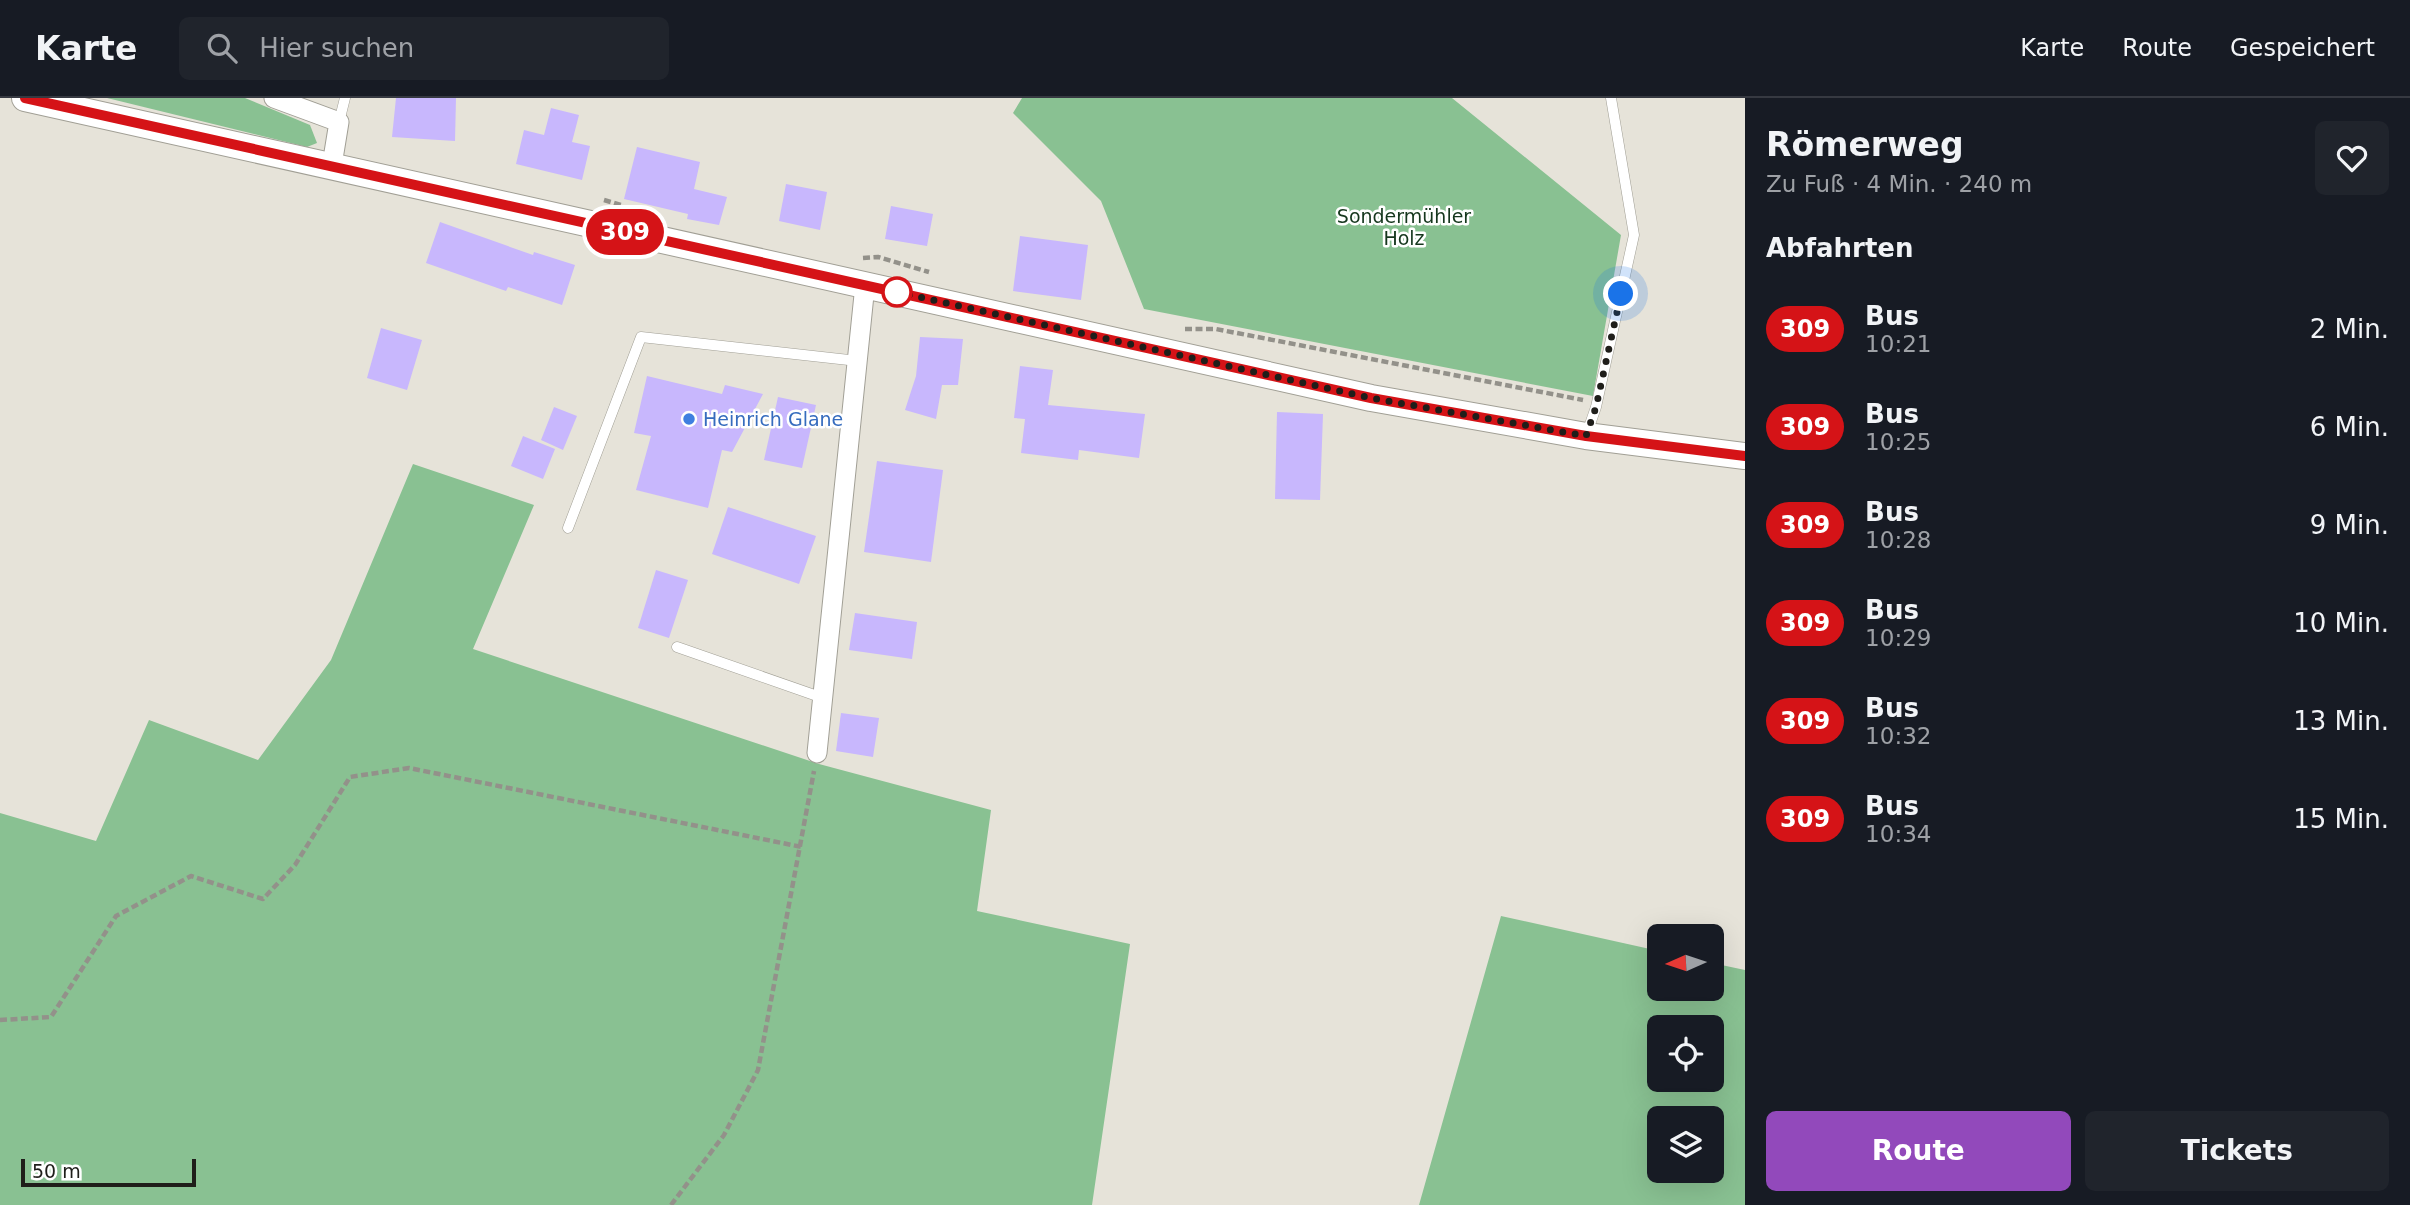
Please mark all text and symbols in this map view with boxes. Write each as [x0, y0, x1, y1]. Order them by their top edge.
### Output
search box [179, 17, 669, 80]
text: Karte [35, 29, 137, 68]
icon: search [203, 29, 241, 67]
text: Hier suchen [259, 33, 414, 63]
text: Karte [2020, 34, 2084, 62]
text: Route [2122, 34, 2192, 62]
text: Gespeichert [2230, 34, 2375, 62]
button: heart [2315, 121, 2389, 195]
text: Römerweg [1766, 125, 1964, 164]
text: Zu Fuß · 4 Min. · 240 m [1766, 171, 2032, 197]
park label: Sondermühler Holz [1337, 205, 1471, 249]
line badge: 309 [585, 209, 665, 255]
text: 309 [600, 218, 650, 246]
text: Abfahrten [1766, 233, 1914, 263]
your location [1603, 276, 1638, 311]
unlabelled marker [882, 277, 912, 307]
text: Bus [1865, 301, 1919, 331]
text: 2 Min. [2310, 314, 2389, 344]
text: 309 [1780, 315, 1830, 343]
text: 10:21 [1865, 331, 1931, 357]
text: Bus [1865, 399, 1919, 429]
place label: Heinrich Glane [703, 408, 843, 430]
marker: Heinrich Glane [681, 411, 697, 427]
text: 6 Min. [2310, 412, 2389, 442]
text: 309 [1780, 413, 1830, 441]
text: 10:25 [1865, 429, 1931, 455]
text: Bus [1865, 497, 1919, 527]
text: 9 Min. [2310, 510, 2389, 540]
text: 309 [1780, 511, 1830, 539]
text: 10:28 [1865, 527, 1931, 553]
text: Bus [1865, 595, 1919, 625]
text: 10 Min. [2293, 608, 2389, 638]
text: 309 [1780, 609, 1830, 637]
text: 10:29 [1865, 625, 1931, 651]
text: Bus [1865, 693, 1919, 723]
text: 13 Min. [2293, 706, 2389, 736]
text: 309 [1780, 707, 1830, 735]
text: 10:32 [1865, 723, 1931, 749]
text: Bus [1865, 791, 1919, 821]
text: 15 Min. [2293, 804, 2389, 834]
text: 309 [1780, 805, 1830, 833]
text: 10:34 [1865, 821, 1931, 847]
north arrow [1647, 924, 1724, 1001]
map controls [1647, 924, 1724, 1183]
button: locate [1647, 1015, 1724, 1092]
button: layers [1647, 1106, 1724, 1183]
button: Route [1766, 1111, 2071, 1191]
button: Tickets [2085, 1111, 2389, 1191]
scale bar [21, 1156, 196, 1188]
text: 50 m [32, 1160, 81, 1182]

